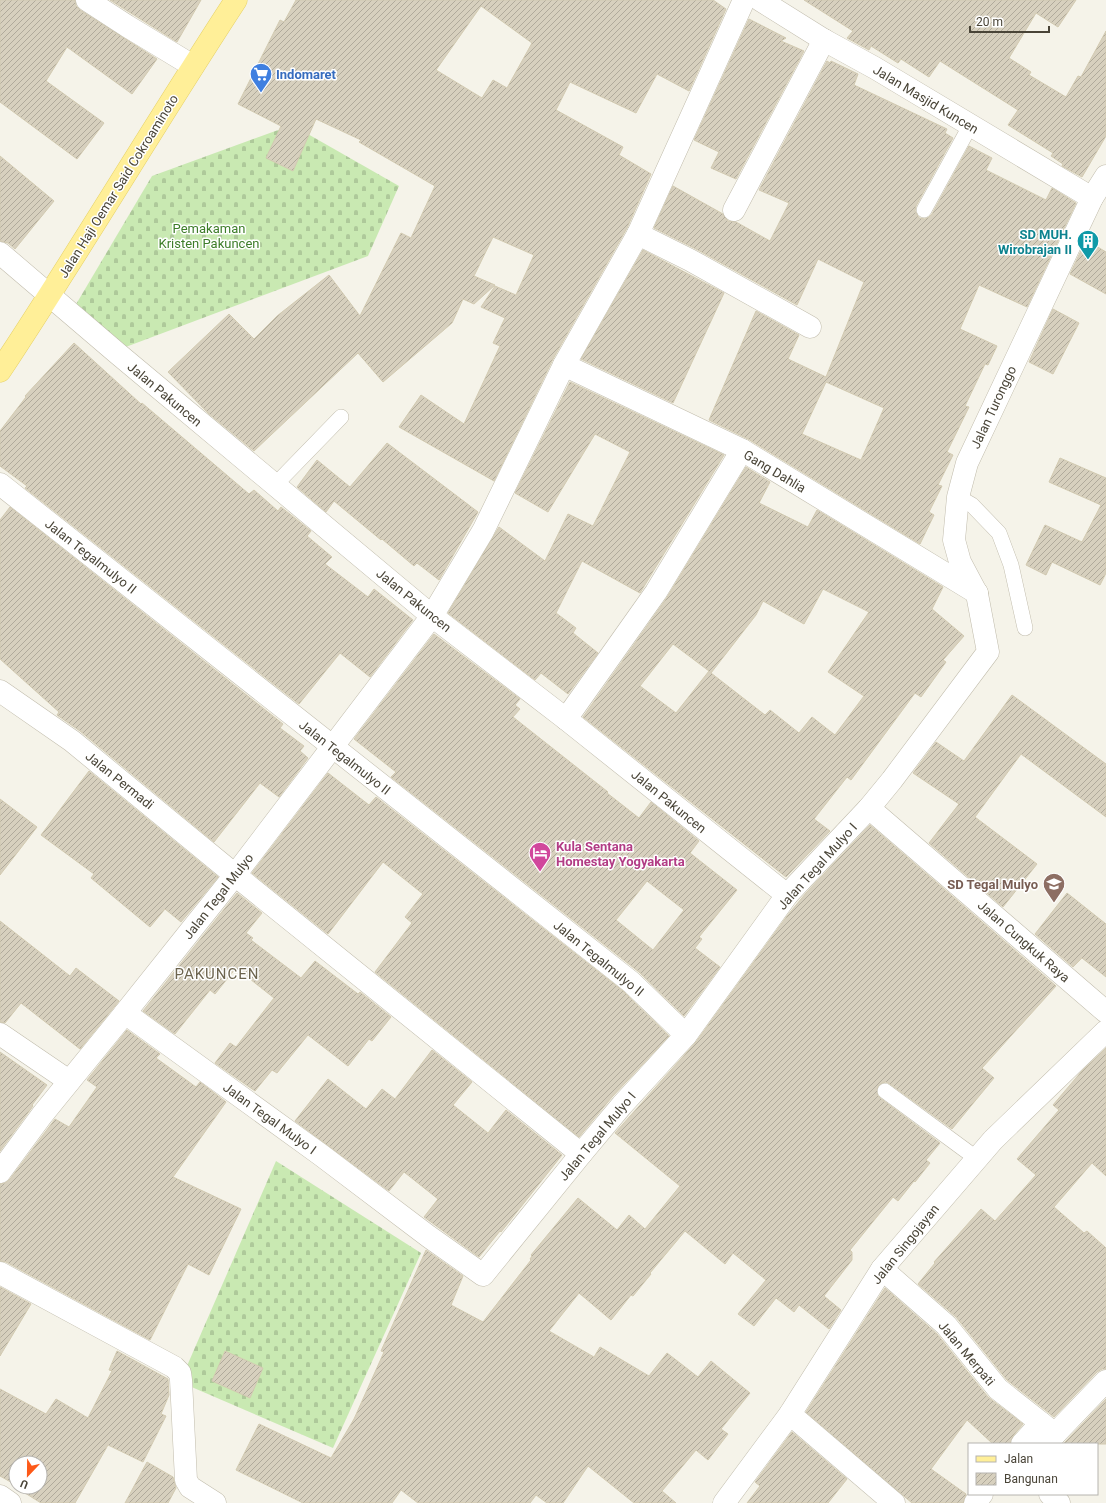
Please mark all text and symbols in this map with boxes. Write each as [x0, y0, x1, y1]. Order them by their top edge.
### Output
scale bar [970, 8, 1049, 34]
text: 20 m [976, 15, 1003, 29]
supermarket icon: Indomaret [248, 61, 274, 94]
street label: Jalan Masjid Kuncen [870, 62, 981, 137]
place label: Indomaret [276, 67, 337, 82]
street label: Jalan Haji Oemar Said Cokroaminoto [56, 92, 181, 281]
park label: Pemakaman Kristen Pakuncen [159, 221, 260, 251]
place label: SD MUH. Wirobrajan II [998, 227, 1072, 257]
building icon: SD MUH. Wirobrajan II [1075, 228, 1101, 261]
street label: Jalan Pakuncen [125, 359, 205, 430]
street label: Jalan Turonggo [968, 363, 1019, 451]
street label: Gang Dahlia [741, 447, 809, 496]
street label: Jalan Tegalmulyo II [42, 516, 139, 597]
street label: Jalan Pakuncen [373, 566, 454, 635]
street label: Jalan Tegalmulyo II [296, 717, 393, 798]
street label: Jalan Permadi [83, 748, 157, 812]
street label: Jalan Pakuncen [628, 767, 709, 836]
street label: Jalan Tegal Mulyo I [775, 820, 860, 913]
place label: Kula Sentana Homestay Yogyakarta [556, 839, 685, 869]
hotel icon: Kula Sentana Homestay Yogyakarta [527, 840, 553, 873]
street label: Jalan Tegal Mulyo [180, 850, 256, 942]
school or university icon: SD Tegal Mulyo [1041, 871, 1067, 904]
place label: SD Tegal Mulyo [947, 877, 1038, 892]
street label: Jalan Cungkuk Raya [975, 897, 1073, 985]
street label: Jalan Tegalmulyo II [551, 917, 647, 999]
district label: PAKUNCEN [174, 965, 260, 983]
street label: Jalan Tegal Mulyo I [220, 1080, 319, 1157]
street label: Jalan Tegal Mulyo I [556, 1089, 639, 1184]
street label: Jalan Singojayan [869, 1201, 942, 1287]
street label: Jalan Merpati [935, 1318, 998, 1389]
legend [968, 1443, 1098, 1495]
text: Jalan [1004, 1452, 1033, 1466]
north arrow [8, 1455, 48, 1495]
text: Bangunan [1004, 1472, 1058, 1486]
text: U [19, 1476, 30, 1491]

